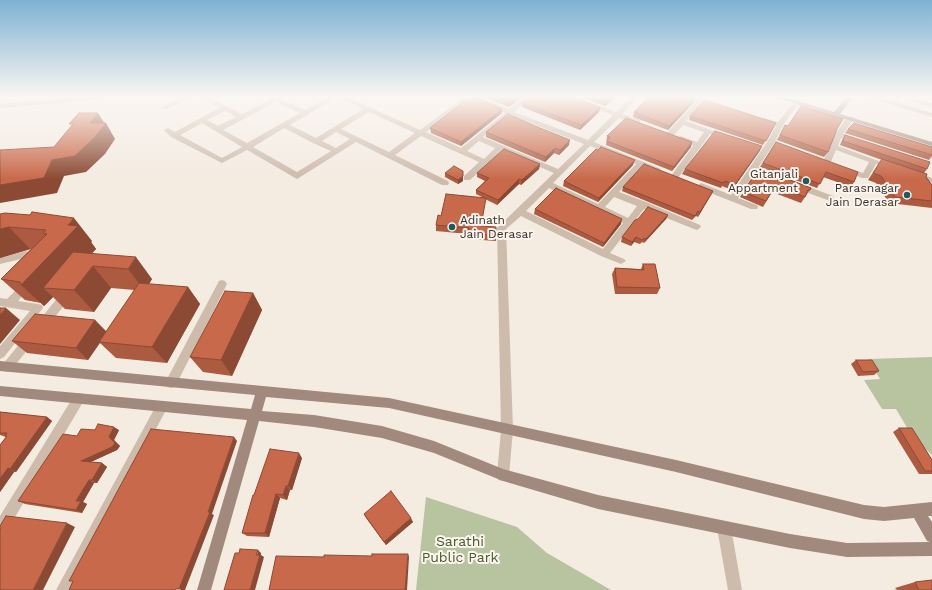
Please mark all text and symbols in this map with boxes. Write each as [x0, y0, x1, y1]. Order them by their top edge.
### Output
place label: Gitanjali Appartment [728, 167, 798, 195]
marker: Gitanjali Appartment [801, 176, 811, 186]
place label: Parasnagar Jain Derasar [826, 181, 899, 209]
marker: Parasnagar Jain Derasar [902, 190, 912, 200]
place label: Adinath Jain Derasar [460, 213, 533, 241]
marker: Adinath Jain Derasar [447, 222, 457, 232]
park label: Sarathi Public Park [422, 534, 498, 566]

